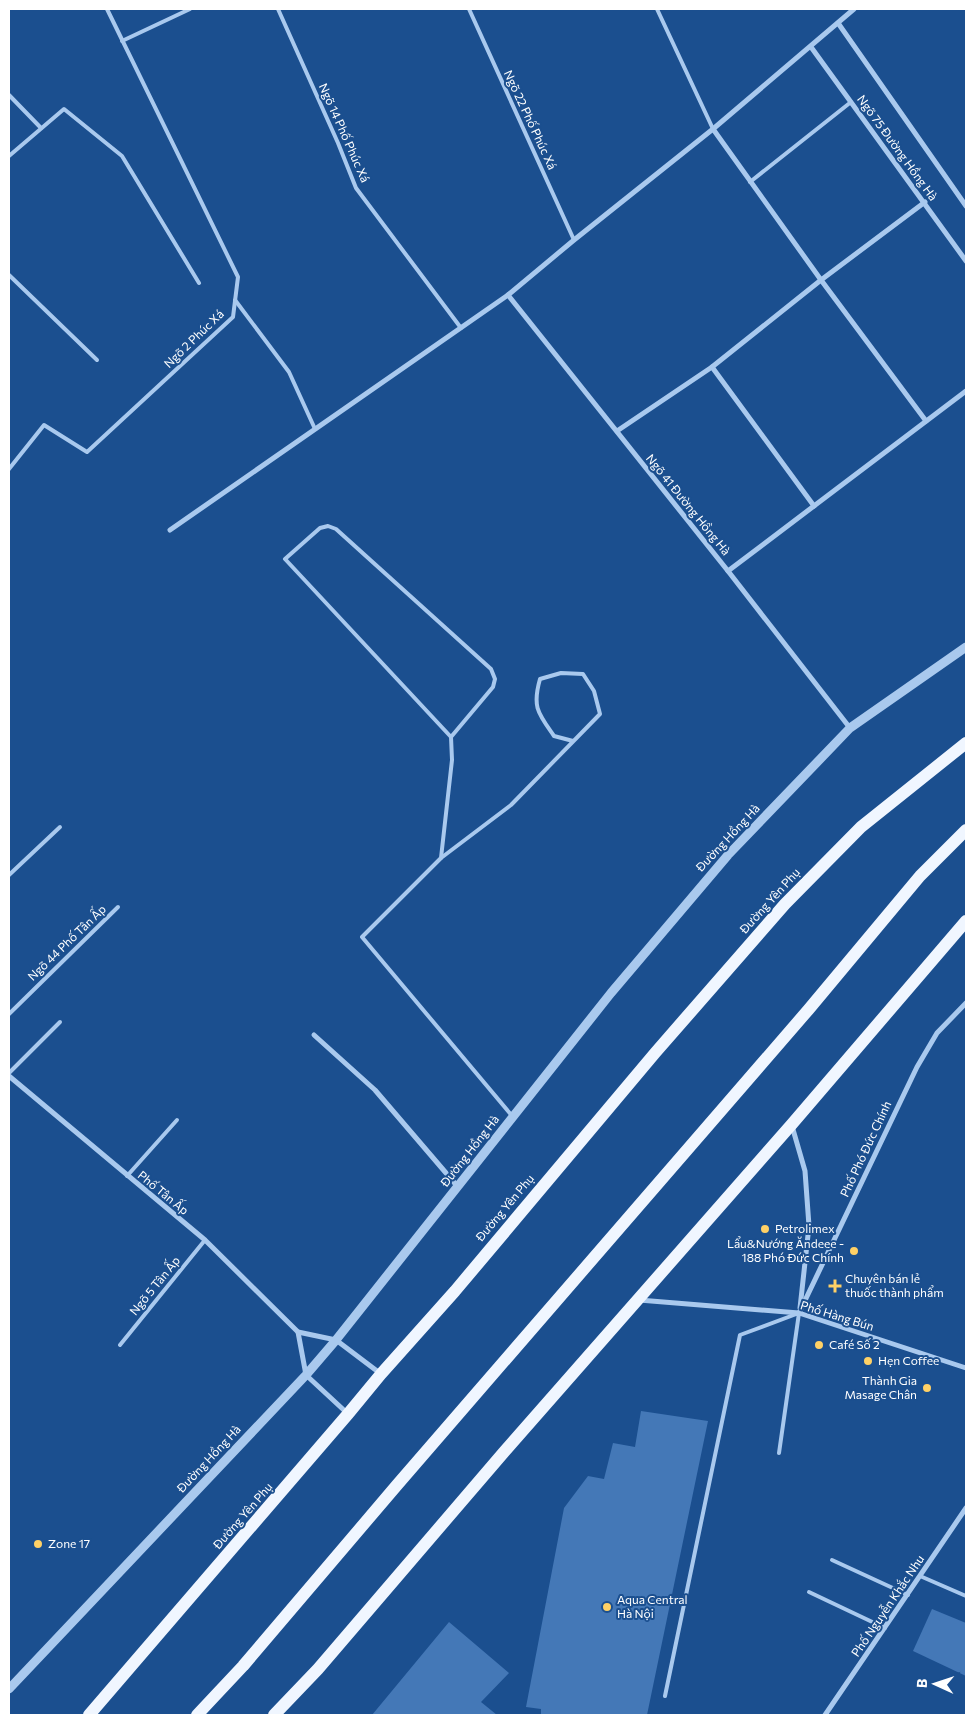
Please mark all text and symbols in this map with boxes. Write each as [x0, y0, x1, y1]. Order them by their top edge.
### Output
street label: Ngõ 22 Phố Phúc Xá [502, 68, 560, 172]
street label: Ngõ 14 Phố Phúc Xá [317, 81, 373, 184]
street label: Ngõ 75 Đường Hồng Hà [855, 92, 941, 203]
street label: Ngõ 2 Phúc Xá [161, 306, 226, 370]
street label: Ngõ 41 Đường Hồng Hà [644, 451, 734, 558]
street label: Đường Hồng Hà [692, 801, 762, 875]
street label: Đường Yên Phụ [736, 865, 802, 937]
street label: Ngõ 44 Phố Tân Ấp [24, 901, 108, 983]
street label: Phố Phó Đức Chính [837, 1098, 893, 1199]
street label: Đường Hồng Hà [436, 1112, 501, 1190]
street label: Phố Tân Ấp [135, 1167, 192, 1217]
street label: Đường Yên Phụ [472, 1171, 536, 1244]
place label: Petrolimex [775, 1221, 835, 1235]
marker: Petrolimex [759, 1223, 771, 1235]
place label: Lẩu&Nướng Ăndeee - 188 Phó Đức Chính [727, 1236, 844, 1264]
marker: Lẩu&Nướng Ăndeee - 188 Phó Đức Chính [848, 1245, 860, 1257]
street label: Ngõ 5 Tân Ấp [125, 1253, 182, 1318]
place label: Chuyên bán lẻ thuốc thành phẩm [845, 1271, 944, 1299]
marker: Chuyên bán lẻ thuốc thành phẩm [829, 1280, 841, 1292]
street label: Phố Hàng Bún [799, 1297, 876, 1333]
place label: Café Số 2 [829, 1337, 880, 1351]
marker: Café Số 2 [813, 1339, 825, 1351]
place label: Hẹn Coffee [878, 1353, 939, 1367]
marker: Hẹn Coffee [862, 1355, 874, 1367]
place label: Thành Gia Masage Chân [844, 1373, 917, 1401]
marker: Thành Gia Masage Chân [921, 1382, 933, 1394]
street label: Đường Hồng Hà [173, 1422, 243, 1496]
street label: Đường Yên Phụ [209, 1479, 275, 1552]
place label: Zone 17 [48, 1536, 90, 1550]
marker: Zone 17 [32, 1538, 44, 1550]
street label: Phố Nguyễn Khắc Nhu [848, 1552, 926, 1659]
place label: Aqua Central Hà Nội [617, 1592, 688, 1620]
marker: Aqua Central Hà Nội [601, 1601, 613, 1613]
north arrow [910, 1659, 960, 1709]
text: B [913, 1678, 930, 1688]

